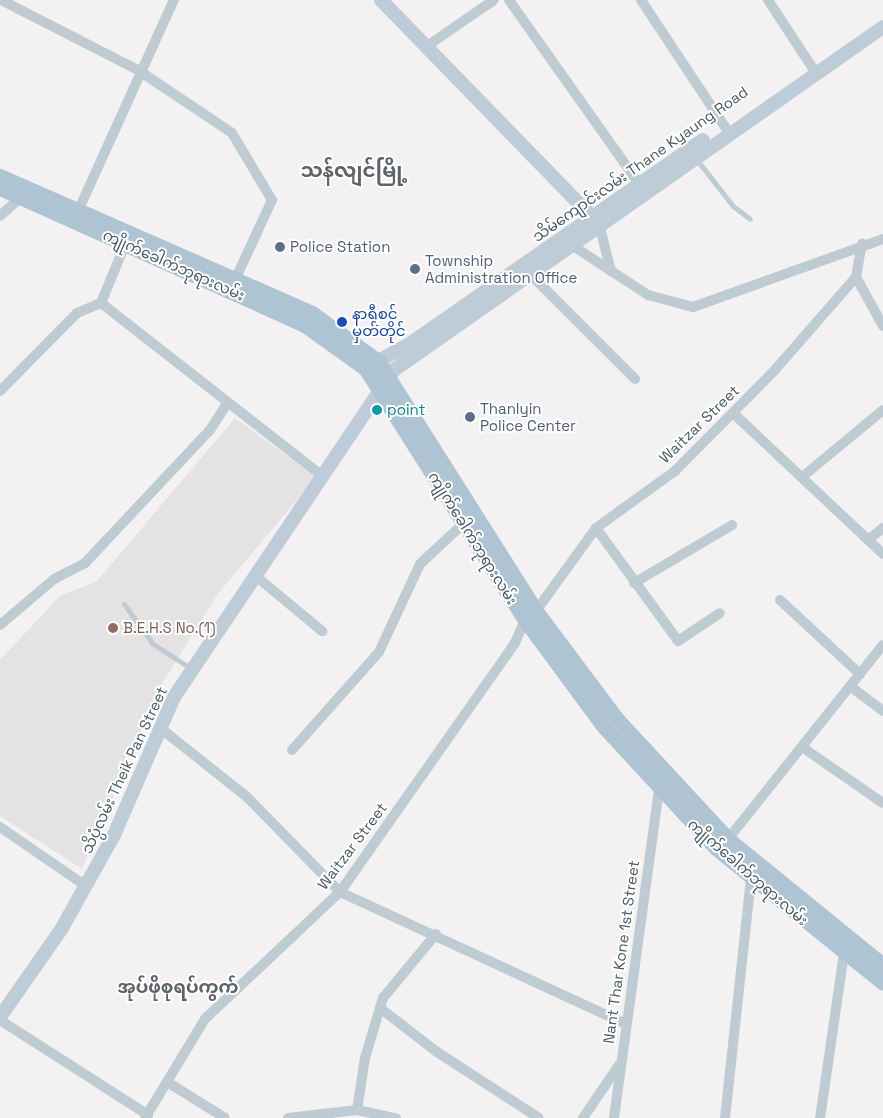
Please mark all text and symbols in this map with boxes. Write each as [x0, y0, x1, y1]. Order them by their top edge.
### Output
street label: သိမ်ကျောင်းလမ်း Thane Kyaung Road [529, 82, 751, 246]
district label: သန်လျင်မြို့ [301, 158, 407, 182]
street label: ကျိုက်ခေါက်ဘုရားလမ်း [100, 226, 248, 304]
place label: Police Station [290, 238, 390, 256]
marker: Police Station [274, 241, 286, 253]
place label: Township Administration Office [425, 251, 577, 286]
marker: Township Administration Office [409, 263, 421, 275]
place label: နာရီစင် မှတ်တိုင် [352, 304, 406, 339]
marker: နာရီစင် မှတ်တိုင် [336, 316, 348, 328]
street label: Waitzar Street [655, 381, 743, 467]
place label: Thanlyin Police Center [480, 399, 576, 434]
place label: point [387, 401, 425, 419]
marker: point [371, 404, 383, 416]
marker: Thanlyin Police Center [464, 411, 476, 423]
street label: ကျိုက်ခေါက်ဘုရားလမ်း [425, 468, 521, 608]
place label: B.E.H.S No.(1) [123, 619, 216, 637]
marker: B.E.H.S No.(1) [107, 622, 119, 634]
street label: သိပ္ပံလမ်း Theik Pan Street [77, 684, 171, 856]
street label: Waitzar Street [314, 799, 390, 893]
street label: ကျိုက်ခေါက်ဘုရားလမ်း [684, 815, 812, 929]
street label: Nant Thar Kone 1st Street [599, 859, 643, 1045]
district label: အုပ်ဖိုစုရပ်ကွက် [117, 976, 239, 998]

